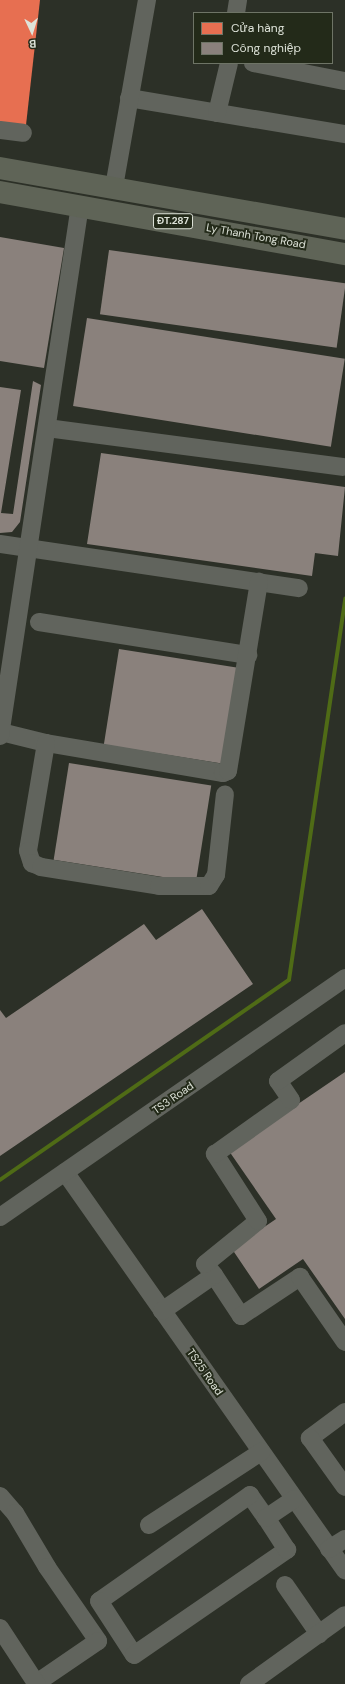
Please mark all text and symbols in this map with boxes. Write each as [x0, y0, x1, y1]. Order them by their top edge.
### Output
north arrow [12, 12, 52, 52]
legend [193, 12, 333, 64]
text: Cửa hàng [231, 20, 284, 36]
text: B [29, 37, 37, 51]
text: Công nghiệp [231, 40, 301, 56]
road number: ĐT.287 [153, 213, 193, 229]
street label: Ly Thanh Tong Road [205, 221, 307, 251]
street label: TS3 Road [150, 1079, 196, 1117]
street label: TS25 Road [184, 1346, 226, 1398]

